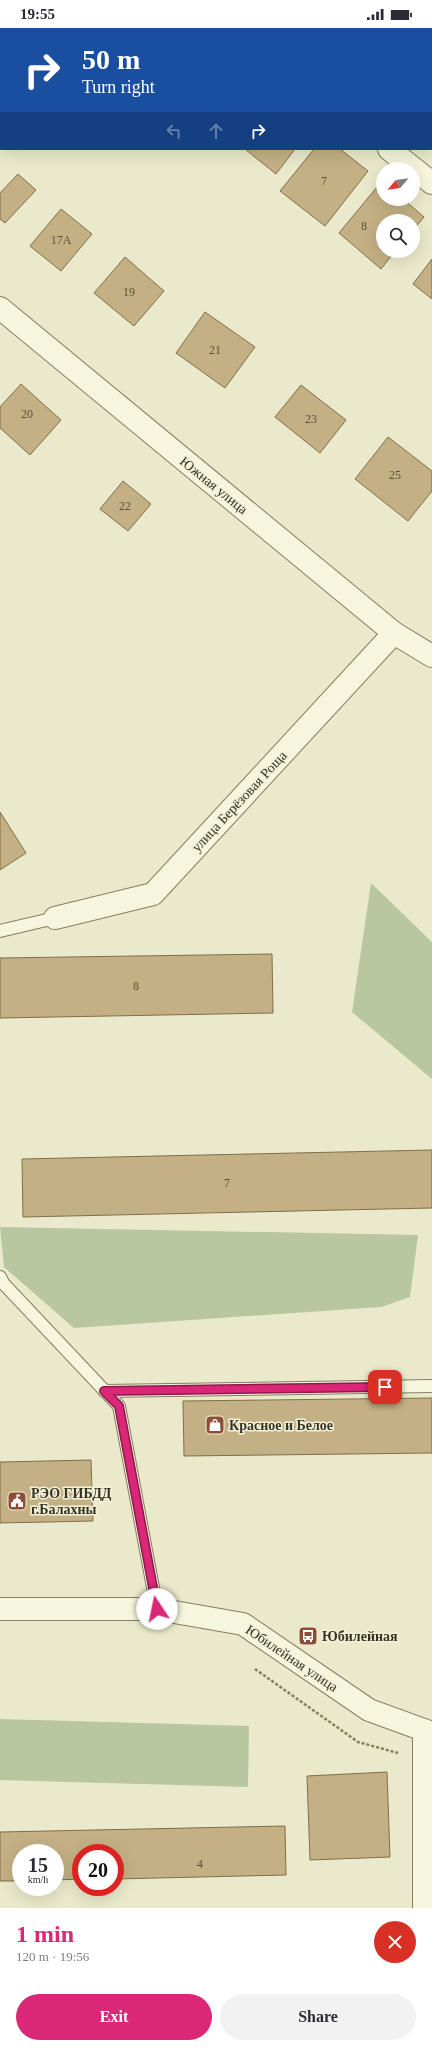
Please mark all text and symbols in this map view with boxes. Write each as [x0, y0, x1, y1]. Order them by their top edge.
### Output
text: 19:55 [20, 6, 55, 22]
icon: right [16, 44, 68, 96]
text: 50 m [82, 44, 140, 75]
text: Turn right [82, 77, 155, 97]
icon: left [163, 120, 185, 142]
icon: ahead [205, 120, 227, 142]
icon: right [247, 120, 269, 142]
north arrow [376, 162, 420, 206]
map controls [376, 162, 420, 258]
house number: 7 [321, 174, 327, 188]
button: search [376, 214, 420, 258]
house number: 8 [361, 219, 367, 233]
house number: 17А [51, 233, 72, 247]
house number: 19 [123, 285, 135, 299]
house number: 21 [209, 343, 221, 357]
house number: 20 [21, 407, 33, 421]
house number: 23 [305, 412, 317, 426]
street label: Южная улица [177, 454, 251, 518]
house number: 25 [389, 468, 401, 482]
house number: 22 [119, 499, 131, 513]
street label: улица Берёзовая Роща [189, 747, 290, 855]
house number: 8 [133, 979, 139, 993]
house number: 7 [224, 1176, 230, 1190]
pin [368, 1370, 402, 1404]
icon: arrive [374, 1376, 396, 1398]
shop icon: Красное и Белое [204, 1414, 226, 1436]
place label: Красное и Белое [229, 1418, 333, 1433]
place label: РЭО ГИБДД г.Балахны [31, 1486, 112, 1517]
public building icon: РЭО ГИБДД г.Балахны [6, 1490, 28, 1512]
position arrow [136, 1588, 178, 1630]
street label: Юбилейная улица [243, 1622, 341, 1695]
bus stop icon: Юбилейная [297, 1625, 319, 1647]
place label: Юбилейная [322, 1629, 398, 1644]
speed limit sign: 20 [72, 1844, 124, 1896]
text: 15 [28, 1854, 48, 1876]
house number: 4 [197, 1857, 203, 1871]
text: km/h [28, 1874, 48, 1885]
text: 1 min [16, 1921, 74, 1947]
button: close [374, 1921, 416, 1963]
text: 120 m · 19:56 [16, 1949, 89, 1964]
button: Exit [16, 1994, 212, 2040]
button: Share [220, 1994, 416, 2040]

